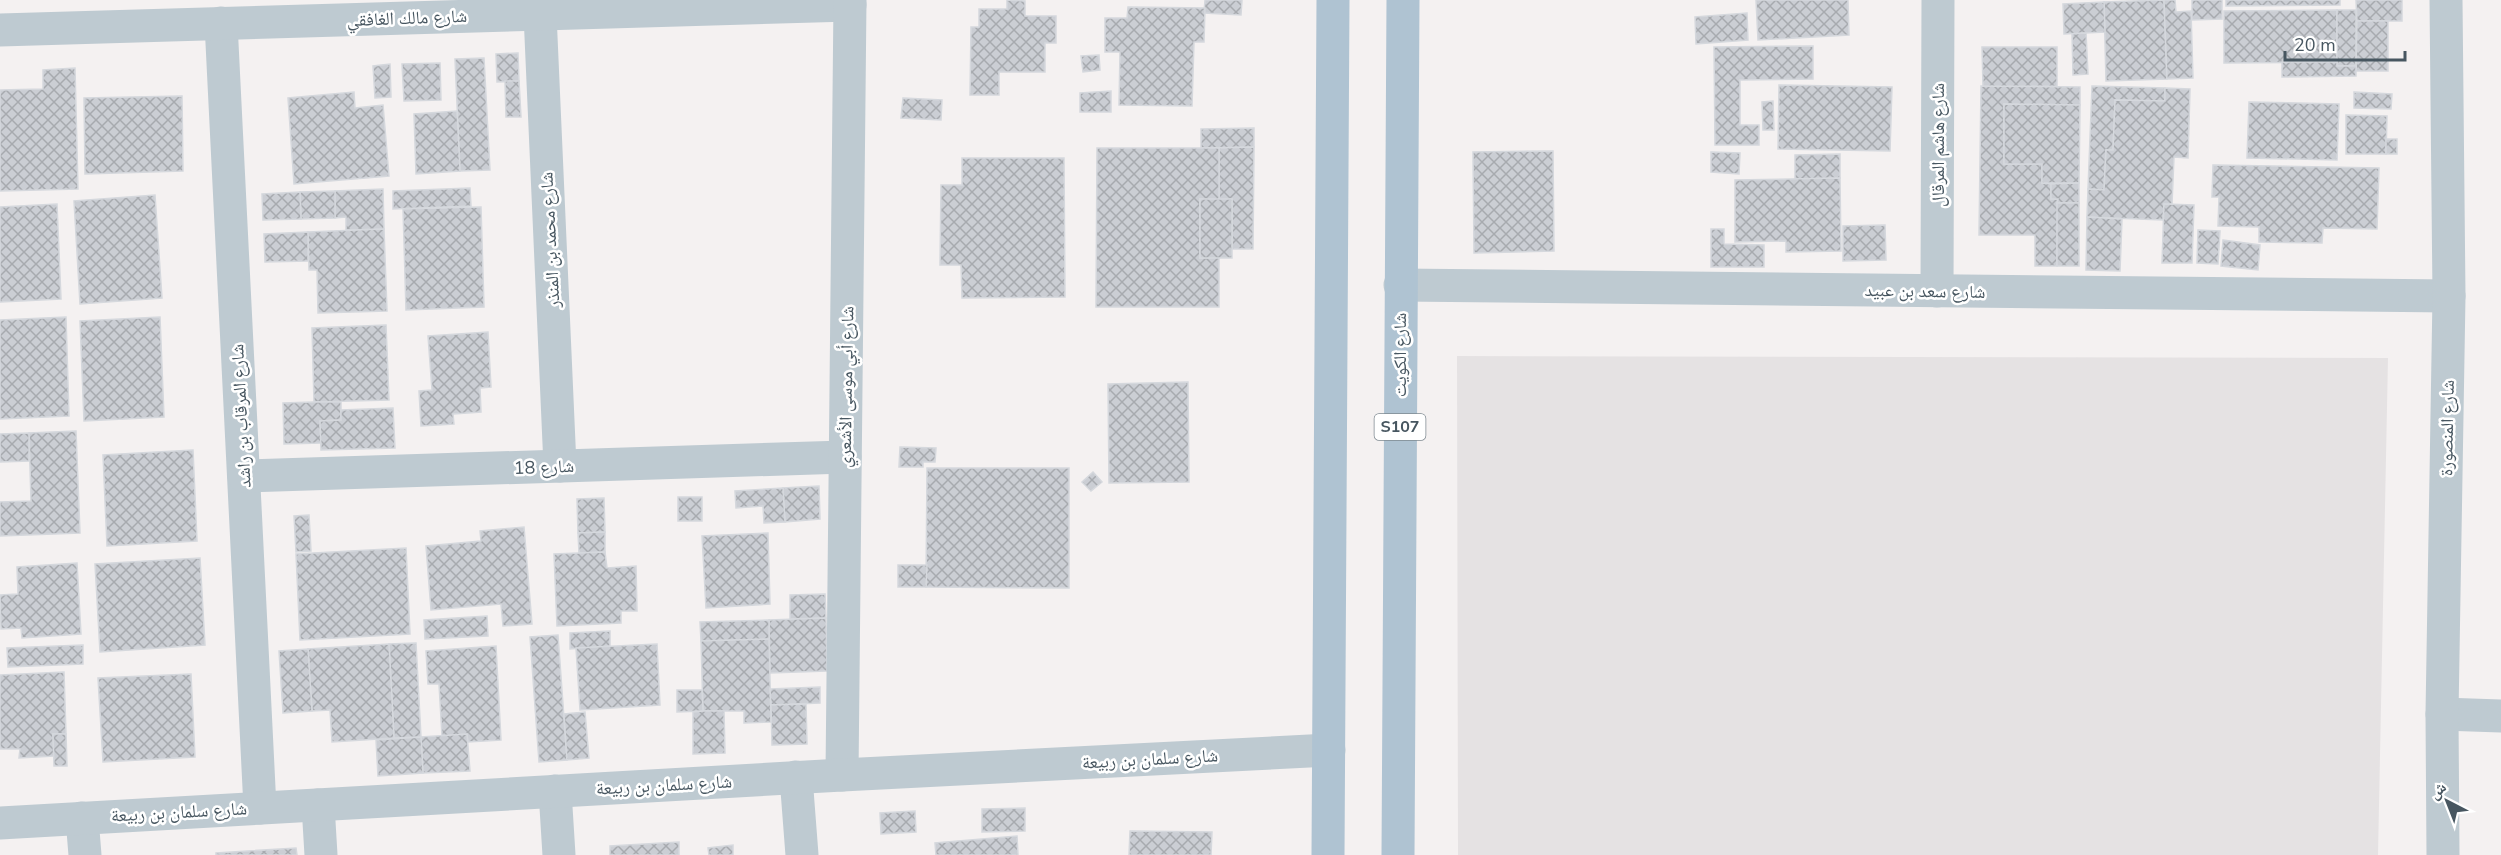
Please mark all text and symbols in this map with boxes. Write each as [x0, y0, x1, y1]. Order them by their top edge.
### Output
street label: شارع مالك الغافقي [346, 4, 468, 35]
scale bar [2285, 24, 2405, 62]
text: 20 m [2294, 33, 2336, 57]
street label: شارع هاشم المرقال [1926, 83, 1950, 207]
street label: شارع محمد بن المنذر [534, 171, 566, 310]
street label: شارع سعد بن عبيد [1864, 278, 1986, 304]
street label: شارع أبي موسى الأشعري [833, 306, 862, 468]
street label: شارع الكويت [1388, 313, 1412, 397]
street label: شارع المرقاب بن راشد [225, 343, 257, 489]
street label: شارع المنصورة [2434, 380, 2460, 476]
road number: S107 [1374, 414, 1426, 440]
street label: شارع 18 [513, 454, 575, 480]
street label: شارع سلمان بن ربيعة [1081, 743, 1219, 775]
street label: شارع سلمان بن ربيعة [595, 769, 733, 801]
north arrow [2417, 771, 2477, 831]
text: ش [2424, 777, 2451, 804]
street label: شارع سلمان بن ربيعة [110, 796, 248, 828]

